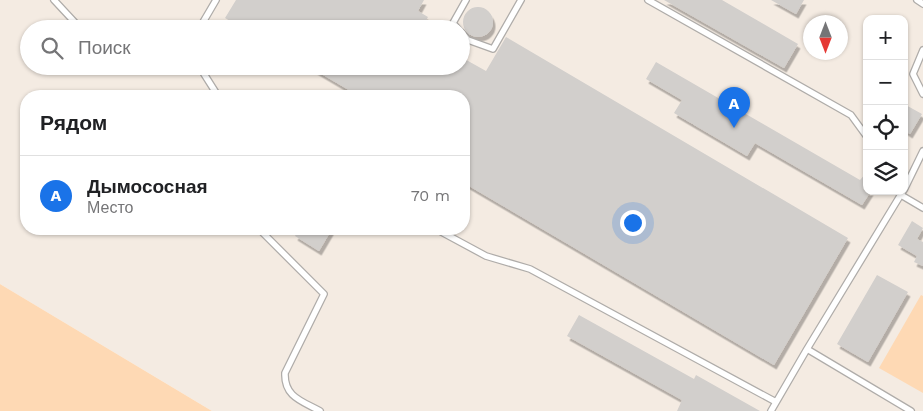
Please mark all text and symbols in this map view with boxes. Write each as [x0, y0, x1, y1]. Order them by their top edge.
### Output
north arrow [803, 15, 848, 60]
map controls [863, 15, 908, 195]
button: + [863, 15, 908, 60]
search box [20, 20, 470, 75]
icon: search [38, 34, 66, 62]
text: Поиск [78, 36, 131, 59]
button: − [863, 60, 908, 105]
pin: A [718, 87, 750, 128]
button: locate [863, 105, 908, 150]
text: Рядом [40, 110, 107, 135]
button: layers [863, 150, 908, 195]
text: Дымососная [87, 175, 208, 198]
text: A [51, 186, 61, 205]
text: 70 m [411, 186, 450, 205]
text: Место [87, 198, 133, 217]
your location [620, 210, 646, 236]

